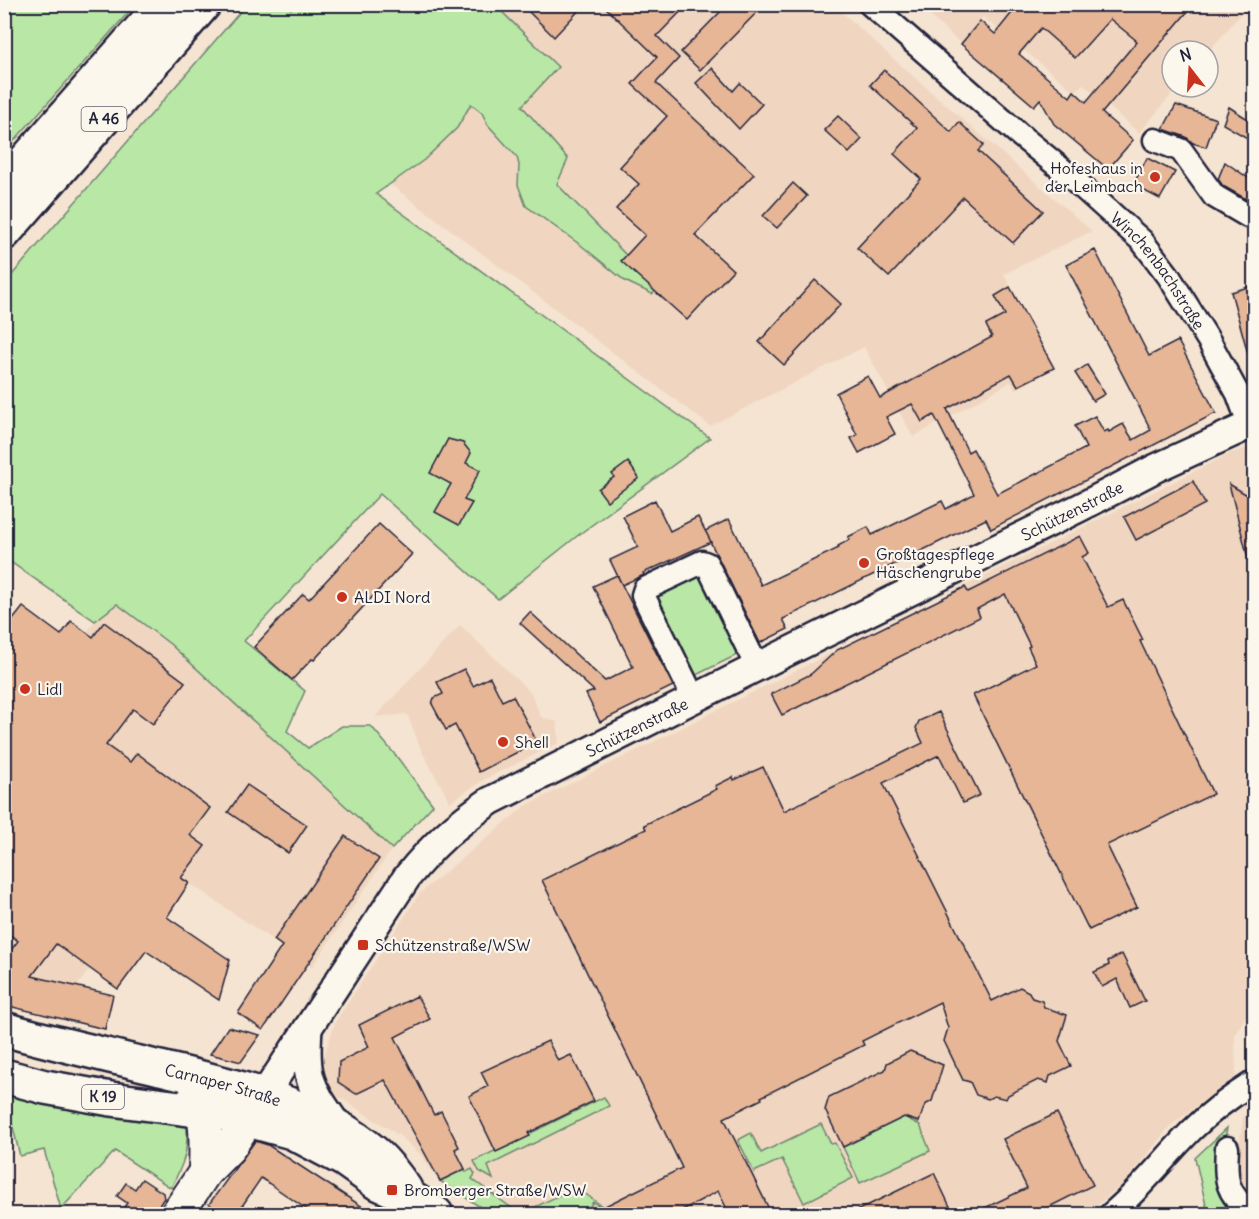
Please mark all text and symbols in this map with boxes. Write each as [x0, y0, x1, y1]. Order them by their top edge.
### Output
north arrow [1160, 39, 1220, 99]
text: N [1177, 43, 1194, 66]
road number: A 46 [82, 107, 126, 131]
place label: Hofeshaus in der Leimbach [1045, 158, 1143, 196]
marker: Hofeshaus in der Leimbach [1148, 170, 1162, 184]
street label: Winchenbachstraße [1107, 208, 1209, 333]
street label: Schützenstraße [1018, 477, 1127, 545]
place label: Großtagespflege Häschengrube [876, 544, 995, 582]
marker: Großtagespflege Häschengrube [857, 556, 871, 570]
place label: ALDI Nord [354, 587, 430, 607]
marker: ALDI Nord [335, 590, 349, 604]
place label: Lidl [37, 679, 62, 699]
marker: Lidl [18, 682, 32, 696]
street label: Schützenstraße [582, 693, 691, 761]
place label: Shell [515, 732, 549, 752]
marker: Shell [496, 735, 510, 749]
place label: Schützenstraße/WSW [375, 935, 531, 955]
marker: Schützenstraße/WSW [356, 938, 370, 952]
street label: Carnaper Straße [163, 1059, 284, 1110]
road number: K 19 [82, 1085, 124, 1109]
place label: Bromberger Straße/WSW [404, 1180, 587, 1200]
marker: Bromberger Straße/WSW [385, 1183, 399, 1197]

